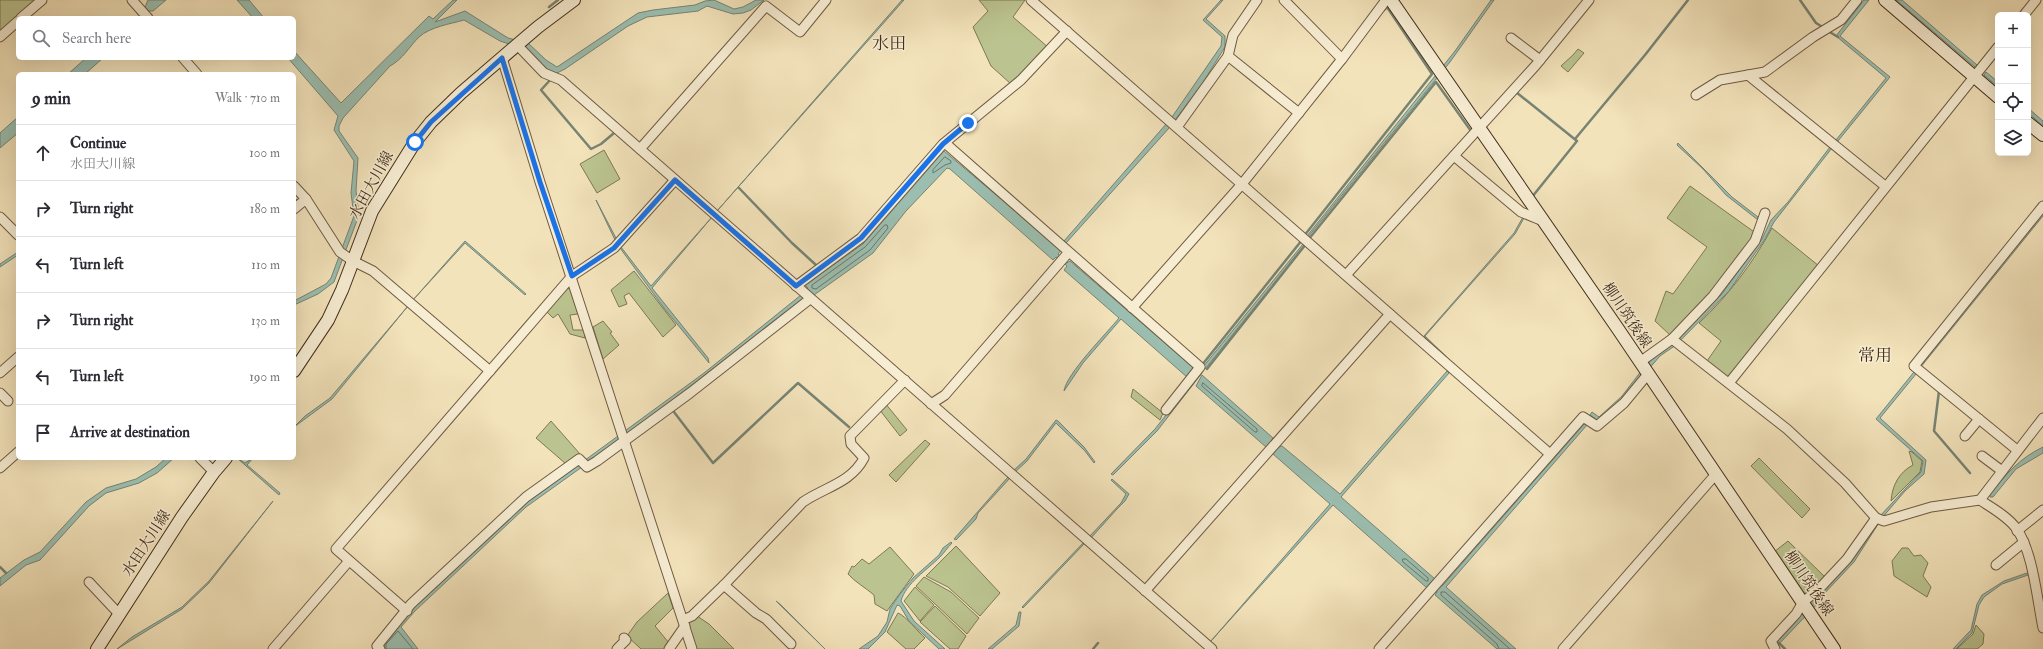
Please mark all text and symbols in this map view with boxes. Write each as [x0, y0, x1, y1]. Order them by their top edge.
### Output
map controls [1995, 12, 2031, 156]
button: + [1995, 12, 2031, 48]
search box [16, 16, 296, 60]
icon: search [30, 27, 52, 49]
text: Search here [62, 29, 131, 48]
district label: 水田 [872, 33, 906, 54]
button: − [1995, 48, 2031, 84]
button: locate [1995, 84, 2031, 120]
text: 9 min [32, 88, 71, 109]
text: Walk · 710 m [215, 90, 280, 106]
route end [959, 114, 977, 132]
button: layers [1995, 120, 2031, 156]
route start [406, 133, 424, 151]
text: Continue [70, 134, 126, 153]
icon: ahead [32, 142, 54, 164]
text: 100 m [249, 145, 280, 161]
street label: 水田大川線 [345, 148, 398, 223]
text: 水田大川線 [70, 156, 135, 172]
icon: right [32, 198, 54, 220]
text: Turn right [70, 199, 133, 218]
text: 180 m [250, 201, 280, 217]
icon: left [32, 254, 54, 276]
text: Turn left [70, 255, 124, 274]
text: 110 m [251, 257, 280, 273]
street label: 柳川筑後線 [1598, 279, 1655, 352]
icon: right [32, 310, 54, 332]
text: Turn right [70, 311, 133, 330]
text: 130 m [251, 313, 280, 329]
district label: 常用 [1858, 345, 1892, 366]
icon: left [32, 366, 54, 388]
text: Turn left [70, 367, 124, 386]
text: 190 m [249, 369, 280, 385]
icon: arrive [32, 422, 54, 444]
text: Arrive at destination [70, 423, 190, 442]
street label: 水田大川線 [118, 507, 175, 580]
street label: 柳川筑後線 [1780, 547, 1837, 620]

